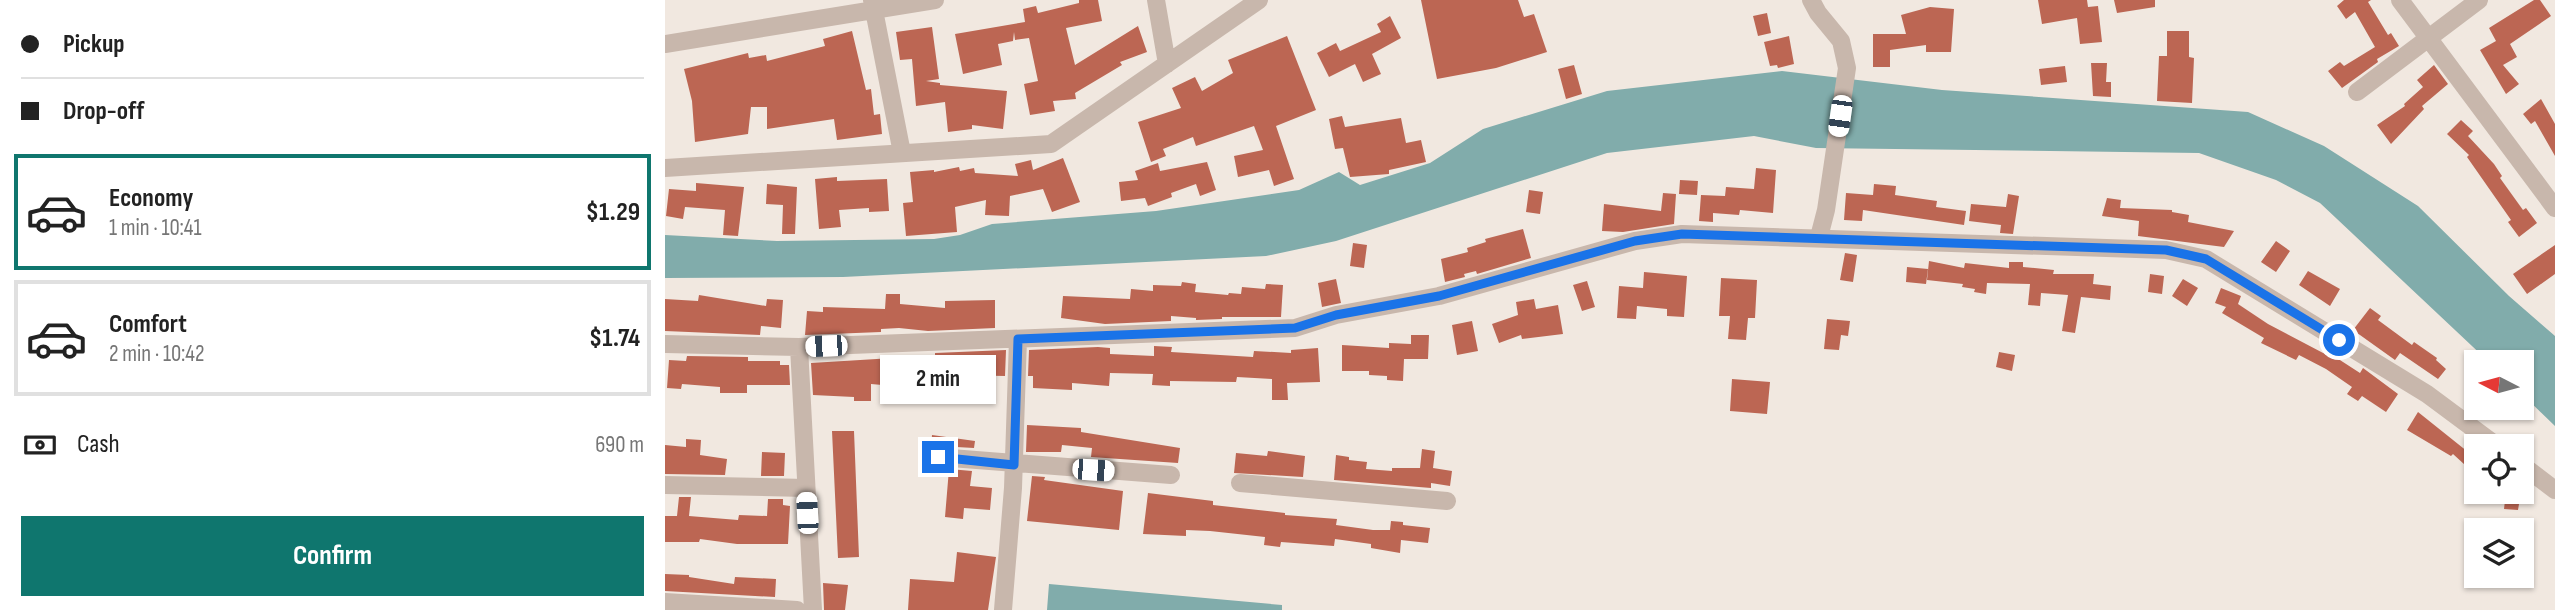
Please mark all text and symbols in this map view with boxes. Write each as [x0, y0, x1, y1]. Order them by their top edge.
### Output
text: Pickup [63, 29, 125, 60]
car [1827, 94, 1854, 138]
text: Drop-off [63, 96, 144, 127]
icon: car [25, 181, 88, 244]
text: Economy [109, 183, 193, 214]
text: $1.29 [586, 197, 640, 228]
text: 1 min · 10:41 [109, 214, 202, 242]
icon: car [25, 307, 88, 370]
text: Comfort [109, 309, 187, 340]
text: $1.74 [589, 323, 640, 354]
route start [2323, 324, 2355, 356]
car [805, 335, 848, 357]
text: 2 min · 10:42 [109, 340, 205, 368]
north arrow [2464, 350, 2534, 420]
map controls [2464, 350, 2534, 588]
callout: 2 min [880, 356, 996, 405]
text: 2 min [916, 365, 960, 393]
icon: cash [21, 426, 59, 464]
text: Cash [77, 429, 120, 460]
text: 690 m [595, 431, 644, 459]
button: locate [2464, 434, 2534, 504]
route end [922, 441, 954, 473]
car [1072, 458, 1115, 482]
car [796, 491, 819, 535]
button: Confirm [21, 516, 644, 596]
button: layers [2464, 518, 2534, 588]

